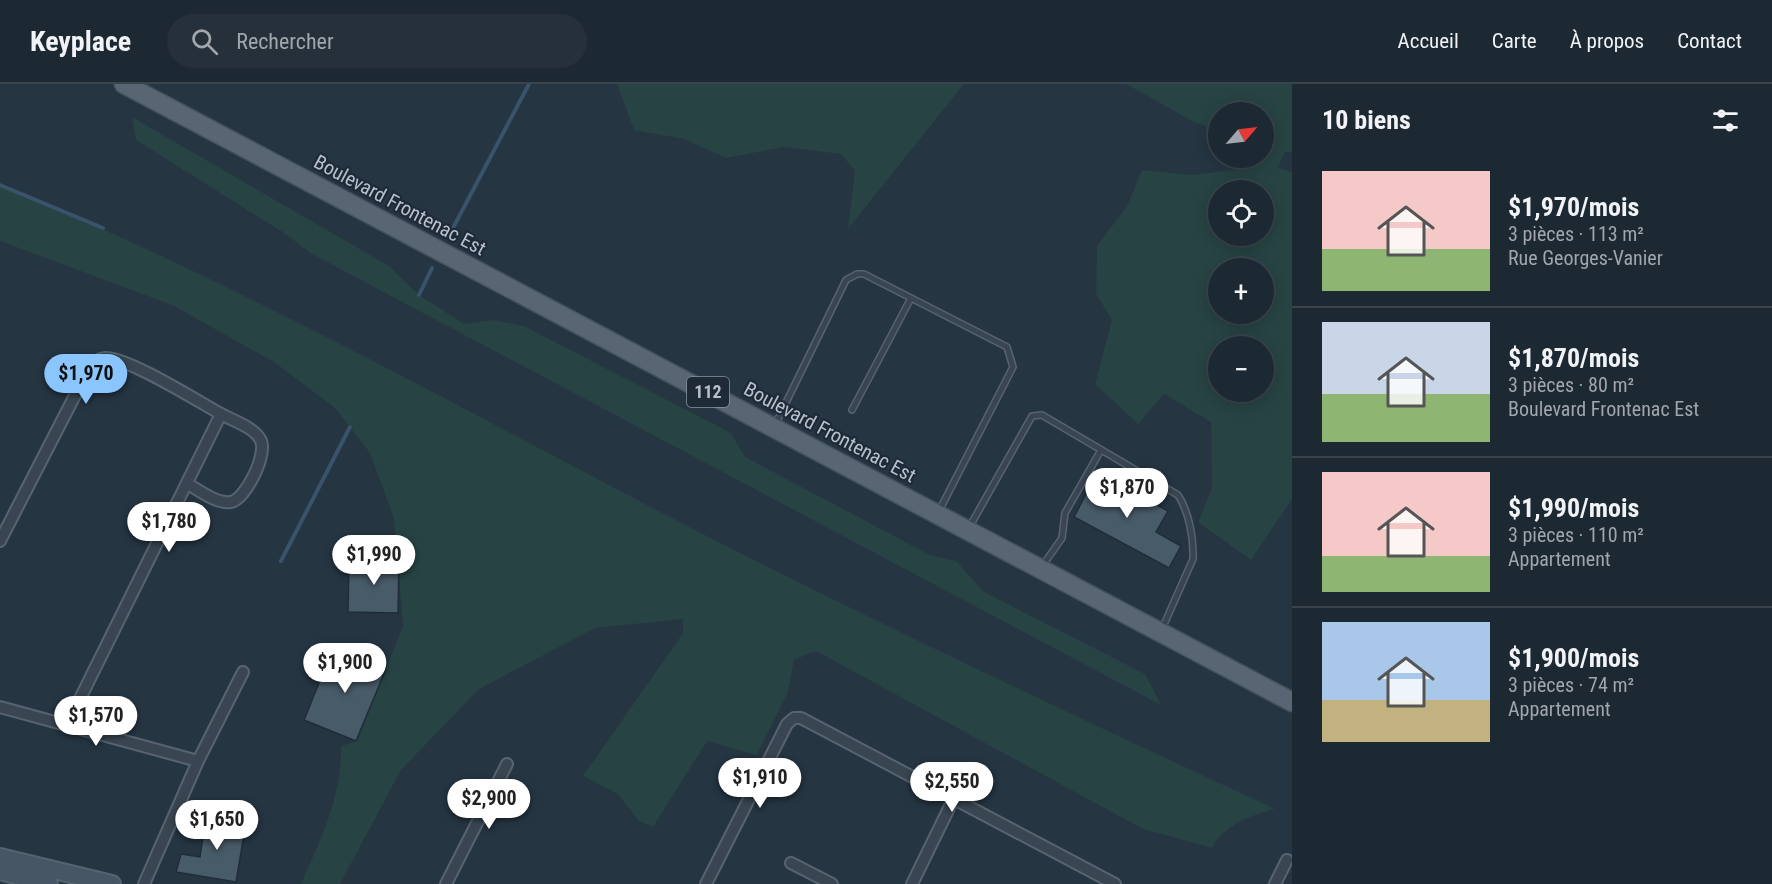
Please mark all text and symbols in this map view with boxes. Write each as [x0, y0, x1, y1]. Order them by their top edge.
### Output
search box [167, 14, 587, 68]
text: Keyplace [30, 25, 131, 58]
icon: search [188, 25, 221, 58]
text: Rechercher [236, 29, 334, 54]
text: Accueil [1398, 29, 1459, 53]
text: Carte [1492, 29, 1537, 53]
text: À propos [1570, 29, 1644, 53]
text: Contact [1677, 29, 1742, 53]
north arrow [1208, 102, 1274, 168]
map controls [1208, 102, 1274, 402]
icon: filters [1709, 104, 1742, 137]
text: 10 biens [1322, 105, 1411, 135]
street label: Boulevard Frontenac Est [310, 150, 490, 261]
button: locate [1208, 180, 1274, 246]
text: $1,970/mois [1508, 192, 1639, 222]
icon: home [1370, 195, 1442, 267]
text: 3 pièces · 113 m² [1508, 222, 1644, 246]
text: Rue Georges-Vanier [1508, 246, 1663, 270]
button: + [1208, 258, 1274, 324]
button: − [1208, 336, 1274, 402]
text: $1,870/mois [1508, 343, 1639, 373]
icon: home [1370, 346, 1442, 418]
pin: $1,970 [37, 354, 135, 405]
text: $1,970 [58, 361, 114, 385]
text: 3 pièces · 80 m² [1508, 373, 1634, 397]
road number: 112 [687, 377, 729, 407]
street label: Boulevard Frontenac Est [740, 377, 920, 488]
text: Boulevard Frontenac Est [1508, 397, 1699, 421]
pin: $1,870 [1078, 468, 1176, 519]
text: $1,870 [1099, 475, 1155, 499]
text: $1,990/mois [1508, 493, 1639, 523]
icon: home [1370, 496, 1442, 568]
pin: $1,780 [120, 502, 218, 553]
text: $1,780 [141, 509, 197, 533]
text: 3 pièces · 110 m² [1508, 523, 1644, 547]
pin: $1,990 [325, 535, 423, 586]
text: $1,990 [346, 542, 402, 566]
text: Appartement [1508, 547, 1611, 571]
pin: $1,900 [296, 643, 394, 694]
text: $1,900/mois [1508, 643, 1639, 673]
icon: home [1370, 646, 1442, 718]
text: $1,900 [317, 650, 373, 674]
text: 3 pièces · 74 m² [1508, 673, 1634, 697]
pin: $1,570 [47, 696, 145, 747]
text: Appartement [1508, 697, 1611, 721]
text: $1,570 [68, 703, 124, 727]
pin: $1,910 [711, 758, 809, 809]
pin: $2,550 [903, 762, 1001, 813]
text: $1,910 [732, 765, 788, 789]
text: $2,550 [924, 769, 980, 793]
pin: $2,900 [440, 779, 538, 830]
text: $2,900 [461, 786, 517, 810]
pin: $1,650 [168, 800, 266, 851]
text: $1,650 [189, 807, 245, 831]

